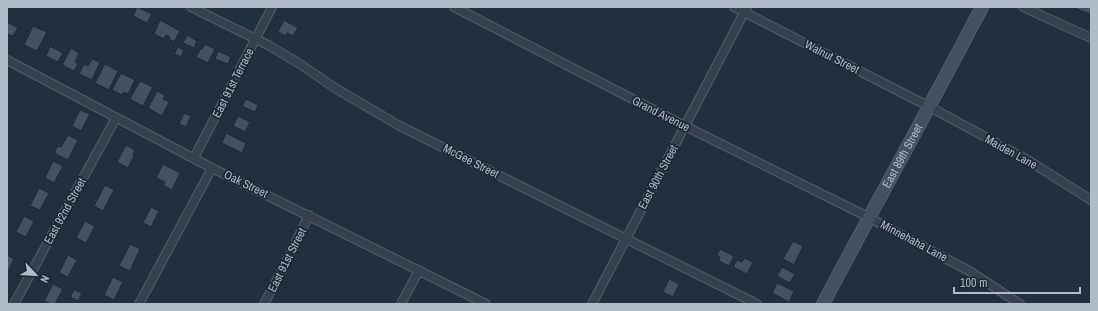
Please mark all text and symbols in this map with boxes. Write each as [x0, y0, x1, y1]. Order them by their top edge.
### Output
street label: Walnut Street [802, 36, 862, 78]
street label: East 91st Terrace [209, 45, 257, 121]
street label: Grand Avenue [629, 93, 693, 135]
street label: East 89th Street [879, 121, 926, 191]
street label: Maiden Lane [982, 131, 1040, 173]
street label: McGee Street [440, 140, 502, 182]
street label: East 90th Street [634, 142, 682, 212]
street label: Oak Street [221, 166, 271, 202]
street label: East 92nd Street [40, 175, 90, 247]
street label: Minnehaha Lane [878, 217, 950, 265]
street label: East 91st Street [264, 225, 310, 295]
north arrow [16, 255, 56, 295]
scale bar [954, 269, 1080, 295]
text: N [37, 273, 53, 285]
text: 100 m [960, 275, 987, 291]

